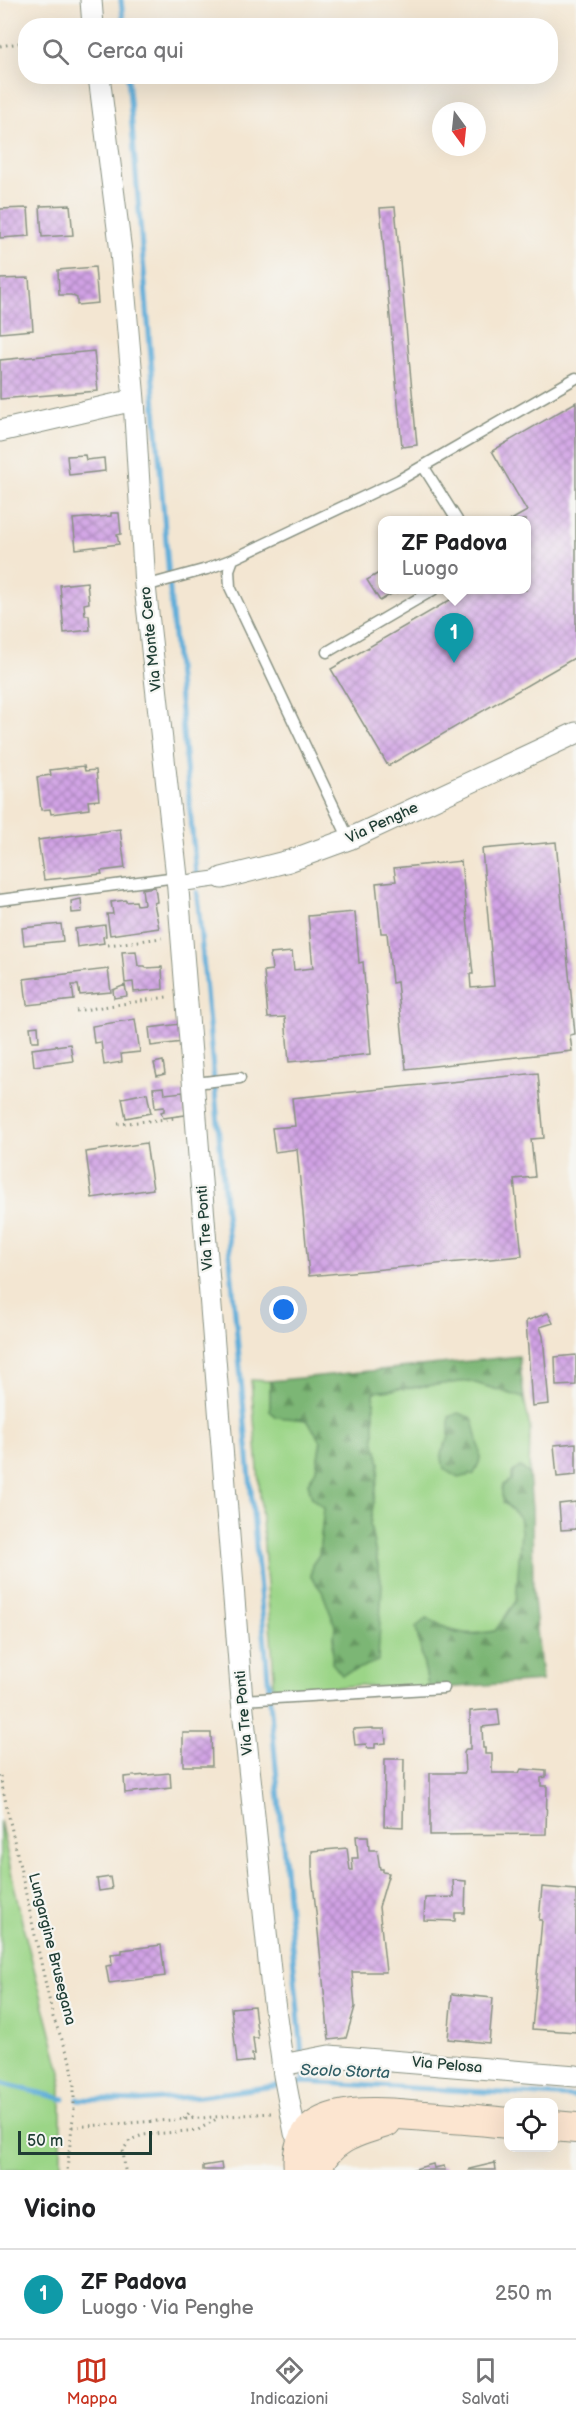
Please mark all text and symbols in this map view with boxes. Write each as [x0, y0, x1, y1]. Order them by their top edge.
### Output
search box [18, 18, 558, 84]
icon: search [39, 35, 72, 68]
text: Cerca qui [87, 38, 184, 65]
north arrow [432, 102, 486, 156]
popup [378, 516, 531, 594]
text: ZF Padova [402, 530, 507, 557]
text: Luogo [402, 557, 459, 581]
street label: Via Monte Cero [136, 586, 166, 692]
pin: 1 [434, 614, 474, 663]
street label: Via Penghe [343, 798, 421, 848]
street label: Via Tre Ponti [193, 1185, 217, 1271]
your location [269, 1295, 298, 1324]
street label: Via Tre Ponti [231, 1670, 257, 1756]
street label: Lungargine Brusegana [24, 1871, 80, 2027]
street label: Via Pelosa [411, 2052, 483, 2078]
water label: Scolo Storta [300, 2061, 390, 2083]
map controls [504, 2098, 558, 2152]
button: locate [504, 2098, 558, 2152]
scale bar [18, 2128, 152, 2156]
text: 50 m [27, 2132, 63, 2151]
text: Vicino [24, 2194, 96, 2225]
text: ZF Padova [81, 2269, 187, 2296]
text: 1 [39, 2282, 48, 2306]
text: 250 m [495, 2282, 552, 2306]
text: Luogo · Via Penghe [81, 2296, 254, 2320]
tab: Mappa [67, 2354, 117, 2409]
tab: Indicazioni [251, 2354, 328, 2409]
tab: Salvati [462, 2354, 509, 2409]

